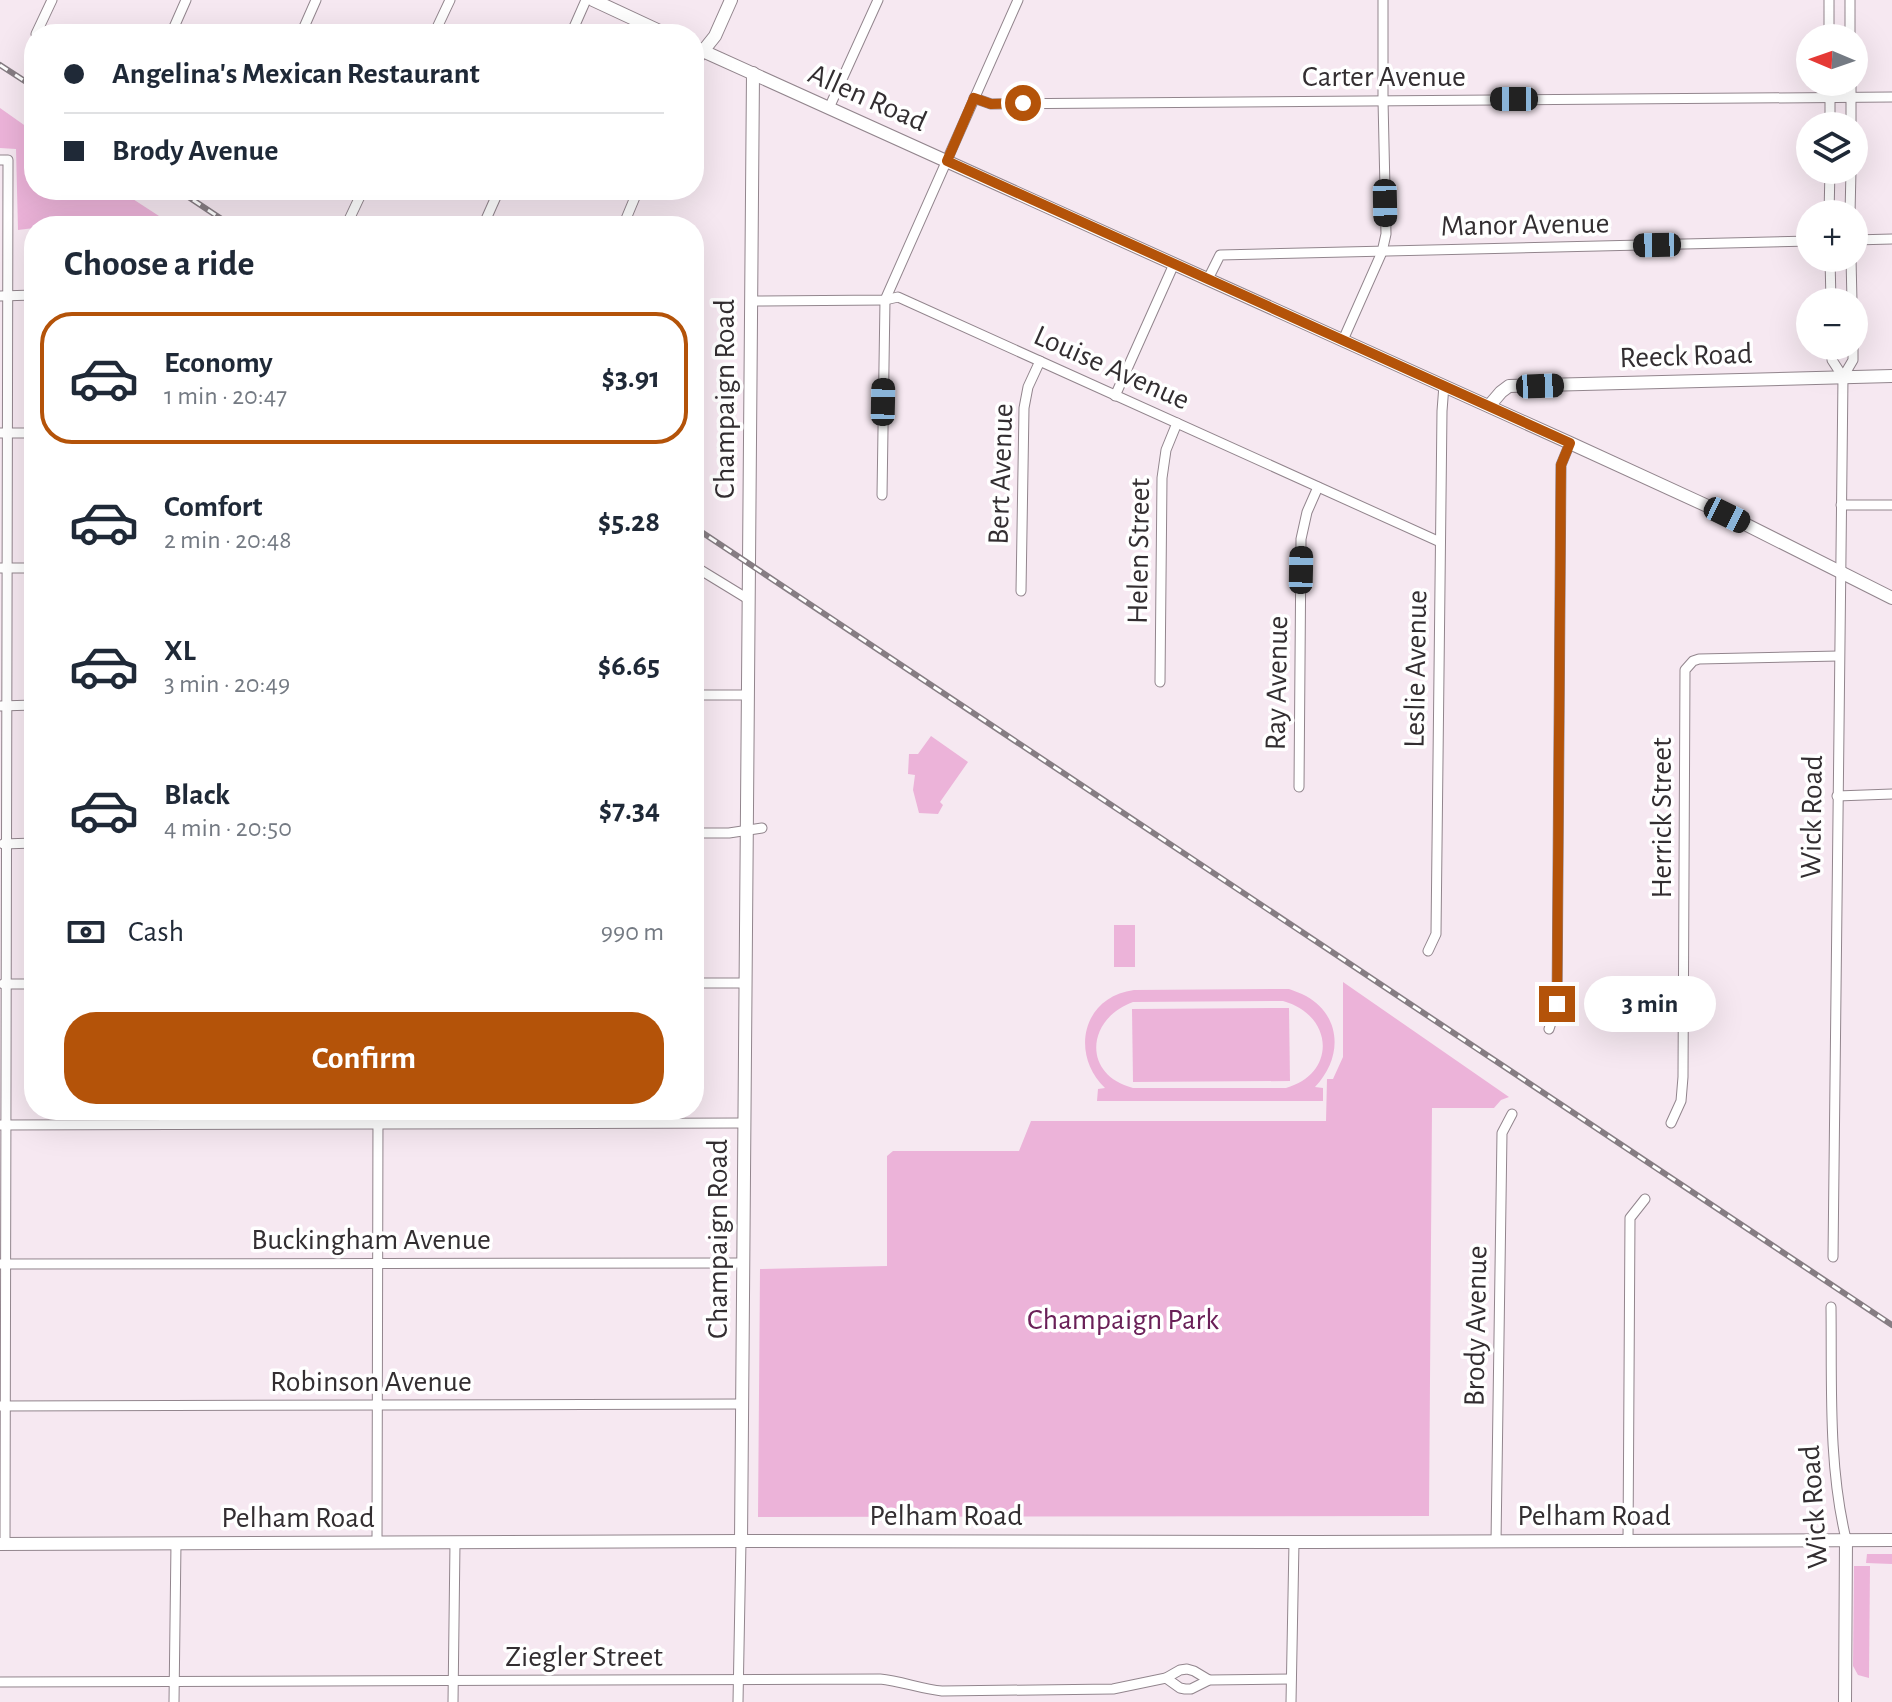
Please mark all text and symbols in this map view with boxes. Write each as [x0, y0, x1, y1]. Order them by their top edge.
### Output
north arrow [1796, 24, 1868, 96]
map controls [1796, 24, 1868, 360]
text: Angelina's Mexican Restaurant [112, 59, 480, 89]
street label: Allen Road [804, 59, 931, 137]
street label: Carter Avenue [1302, 62, 1466, 92]
route start [1005, 85, 1041, 121]
car [1490, 87, 1538, 111]
button: layers [1796, 112, 1868, 184]
text: Brody Avenue [112, 136, 278, 166]
car [1373, 179, 1397, 227]
button: + [1796, 200, 1868, 272]
street label: Manor Avenue [1440, 209, 1610, 241]
car [1633, 233, 1681, 257]
text: Choose a ride [64, 246, 254, 282]
button: − [1796, 288, 1868, 360]
street label: Champaign Road [710, 299, 740, 499]
street label: Louise Avenue [1029, 320, 1194, 416]
street label: Reeck Road [1619, 339, 1753, 373]
icon: car [68, 342, 140, 414]
text: Economy [164, 348, 273, 378]
text: $3.91 [601, 363, 660, 393]
car [1516, 373, 1564, 399]
car [871, 378, 895, 426]
text: 1 min · 20:47 [164, 383, 287, 409]
street label: Bert Avenue [984, 403, 1018, 545]
street label: Helen Street [1123, 477, 1155, 624]
icon: car [68, 486, 140, 558]
text: Comfort [164, 492, 263, 522]
car [1700, 494, 1754, 536]
text: $5.28 [598, 507, 660, 537]
text: 2 min · 20:48 [164, 527, 292, 553]
car [1289, 546, 1313, 594]
street label: Leslie Avenue [1400, 590, 1432, 748]
street label: Ray Avenue [1261, 615, 1293, 751]
icon: car [68, 630, 140, 702]
text: XL [164, 636, 196, 666]
text: $6.65 [598, 651, 660, 681]
text: 3 min · 20:49 [164, 671, 290, 697]
street label: Herrick Street [1647, 737, 1677, 899]
street label: Wick Road [1796, 755, 1828, 879]
icon: car [68, 774, 140, 846]
text: Black [164, 780, 230, 810]
text: $7.34 [599, 795, 660, 825]
text: 4 min · 20:50 [164, 815, 292, 841]
icon: cash [64, 910, 108, 954]
text: Cash [128, 917, 184, 947]
text: 990 m [601, 919, 664, 945]
callout: 3 min [1585, 976, 1717, 1032]
route end [1539, 986, 1575, 1022]
text: 3 min [1622, 991, 1678, 1017]
button: Confirm [64, 1012, 664, 1104]
street label: Champaign Road [703, 1139, 733, 1339]
street label: Buckingham Avenue [251, 1225, 491, 1255]
street label: Brody Avenue [1460, 1245, 1492, 1407]
park label: Champaign Park [1027, 1305, 1219, 1335]
street label: Robinson Avenue [270, 1367, 472, 1397]
street label: Wick Road [1795, 1444, 1833, 1570]
street label: Pelham Road [869, 1501, 1023, 1531]
street label: Pelham Road [1517, 1501, 1671, 1531]
street label: Pelham Road [221, 1503, 375, 1533]
street label: Ziegler Street [505, 1642, 663, 1672]

